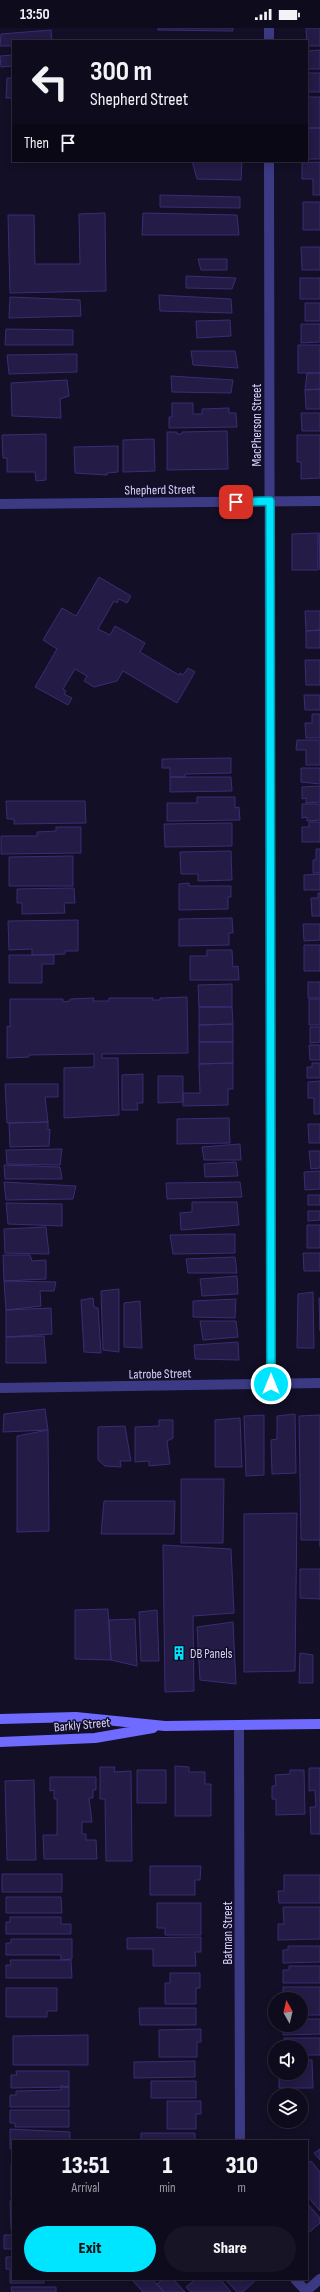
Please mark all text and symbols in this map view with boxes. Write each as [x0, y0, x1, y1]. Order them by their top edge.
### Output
text: 13:50 [20, 5, 50, 24]
text: 300 m [90, 55, 152, 88]
icon: left [24, 56, 76, 108]
text: Shepherd Street [90, 89, 188, 110]
icon: arrive [57, 132, 79, 154]
text: Then [24, 134, 49, 153]
street label: MacPherson Street [249, 384, 265, 466]
street label: Shepherd Street [124, 481, 196, 499]
pin [219, 485, 253, 519]
icon: arrive [225, 491, 247, 513]
position arrow [250, 1363, 292, 1405]
street label: Latrobe Street [128, 1365, 192, 1383]
building icon: DB Panels [171, 1645, 187, 1661]
place label: DB Panels [190, 1646, 233, 1662]
street label: Barkly Street [53, 1715, 111, 1735]
street label: Batman Street [220, 1901, 236, 1965]
north arrow [268, 1992, 308, 2032]
map controls [268, 1992, 308, 2128]
button: sound [268, 2040, 308, 2080]
button: layers [268, 2088, 308, 2128]
text: 13:51 [62, 2151, 109, 2180]
text: 1 [162, 2151, 172, 2180]
text: 310 [225, 2151, 258, 2180]
text: Arrival [72, 2180, 100, 2196]
text: min [159, 2180, 176, 2196]
text: m [238, 2180, 246, 2196]
button: Exit [24, 2226, 156, 2272]
button: Share [164, 2226, 296, 2272]

